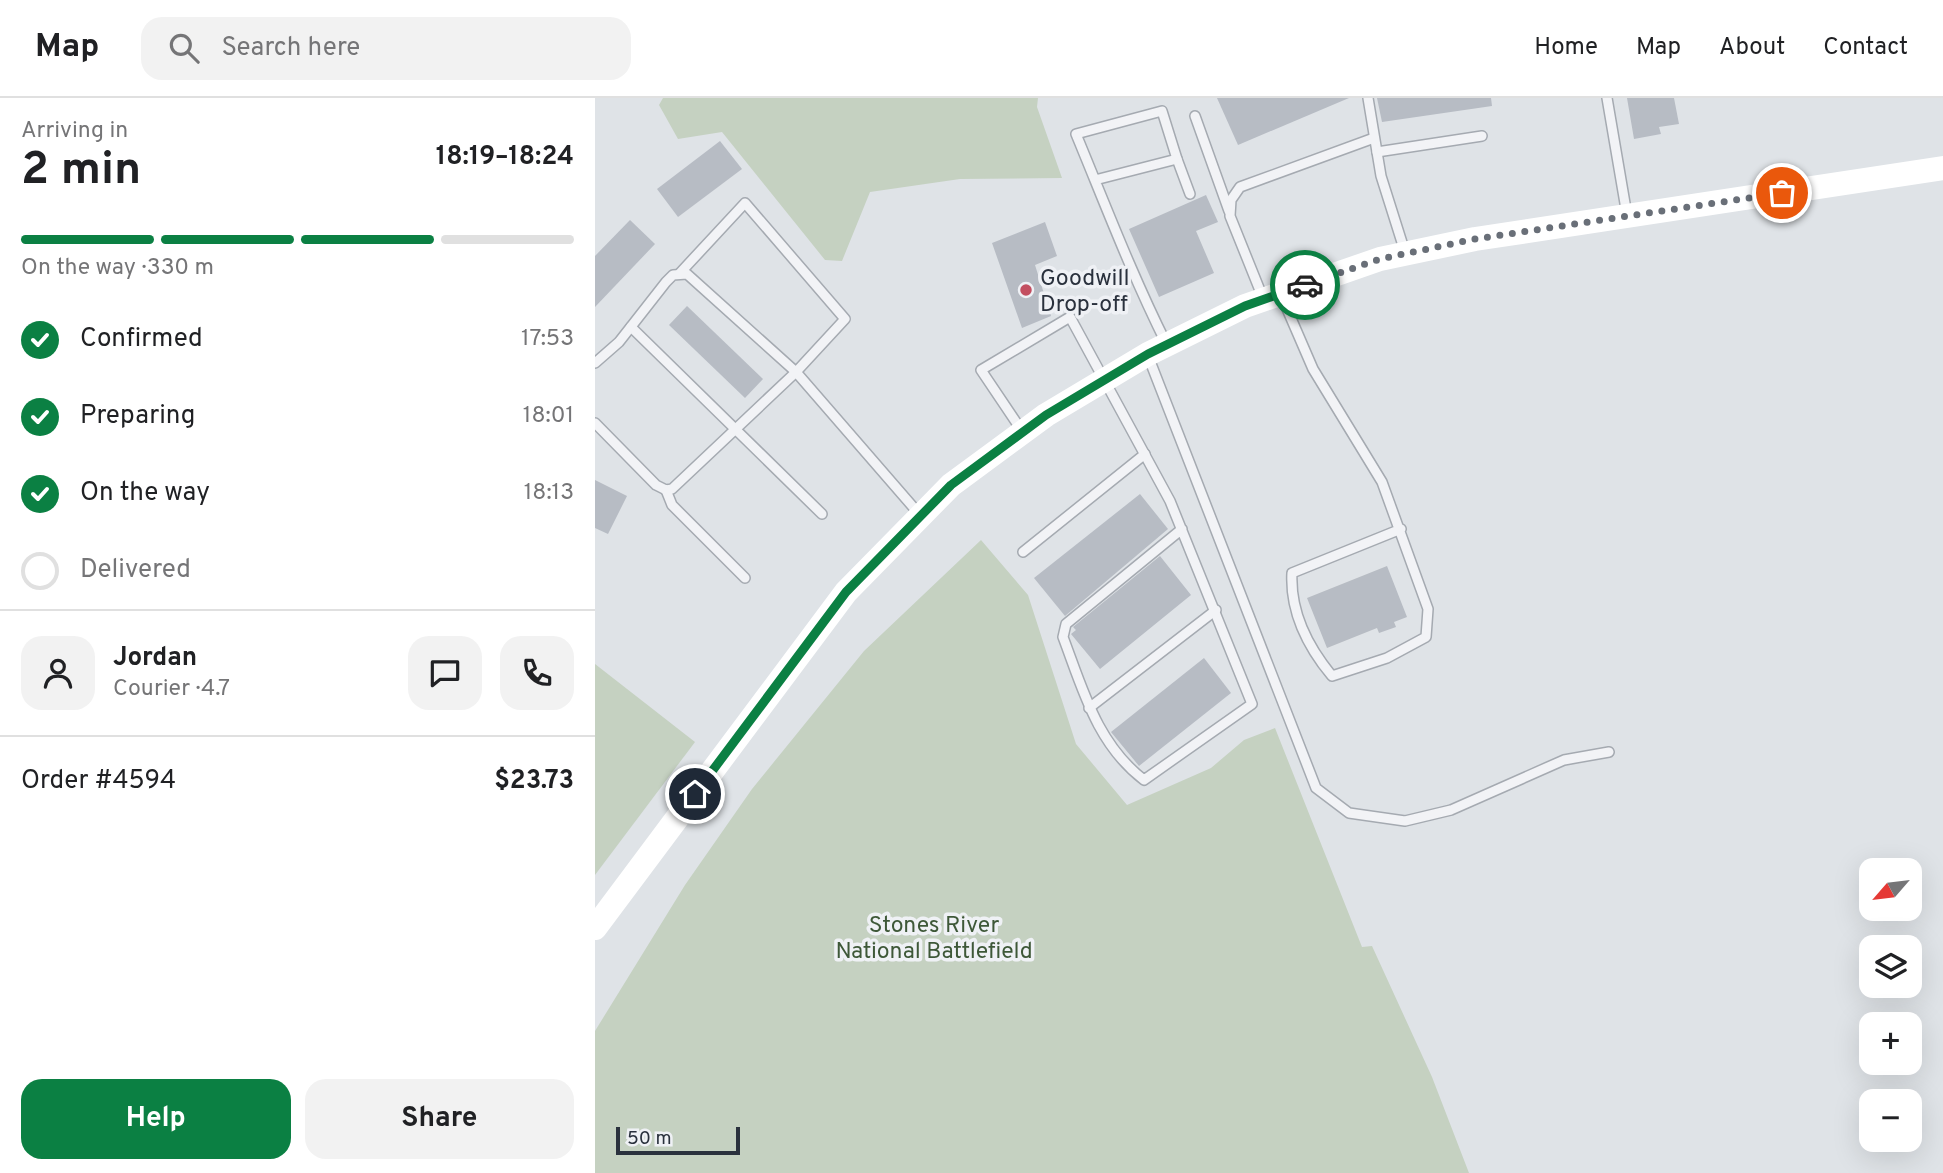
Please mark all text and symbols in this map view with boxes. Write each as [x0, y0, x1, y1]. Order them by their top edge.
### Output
search box [141, 17, 631, 80]
text: Map [35, 27, 99, 69]
icon: search [165, 29, 203, 67]
text: Search here [221, 32, 360, 65]
text: Home [1534, 33, 1598, 63]
text: Map [1636, 33, 1681, 63]
text: About [1719, 33, 1785, 63]
text: Contact [1823, 33, 1908, 63]
text: Arriving in [21, 117, 128, 146]
text: 18:19–18:24 [436, 141, 574, 174]
text: 2 min [21, 142, 141, 201]
pin [1752, 163, 1812, 223]
icon: bag [1763, 174, 1801, 212]
courier [1270, 250, 1340, 320]
text: On the way · 330 m [21, 254, 214, 283]
place label: Goodwill Drop-off [1040, 265, 1130, 320]
icon: car [1286, 266, 1324, 304]
marker: Goodwill Drop-off [1018, 282, 1034, 298]
icon: check [21, 321, 59, 359]
text: Confirmed [80, 323, 203, 356]
text: 17:53 [521, 325, 574, 354]
icon: check [21, 398, 59, 436]
text: Preparing [80, 400, 195, 433]
text: 18:01 [523, 402, 574, 431]
icon: check [21, 475, 59, 513]
text: On the way [80, 477, 210, 510]
text: 18:13 [524, 479, 574, 508]
text: Delivered [80, 554, 191, 587]
button: person [21, 636, 95, 710]
button: chat [408, 636, 482, 710]
button: phone [500, 636, 574, 710]
text: Jordan [113, 642, 197, 675]
text: Courier · 4.7 [113, 675, 230, 704]
pin [665, 764, 725, 824]
text: Order #4594 [21, 765, 176, 798]
text: $23.73 [494, 765, 574, 798]
icon: home [676, 775, 714, 813]
north arrow [1859, 858, 1921, 920]
map controls [1859, 858, 1922, 1152]
park label: Stones River National Battlefield [835, 912, 1033, 967]
button: layers [1859, 935, 1922, 998]
button: + [1859, 1012, 1922, 1075]
button: Help [21, 1079, 291, 1159]
button: Share [305, 1079, 574, 1159]
button: − [1859, 1089, 1922, 1152]
scale bar [616, 1124, 740, 1156]
text: 50 m [627, 1127, 672, 1151]

